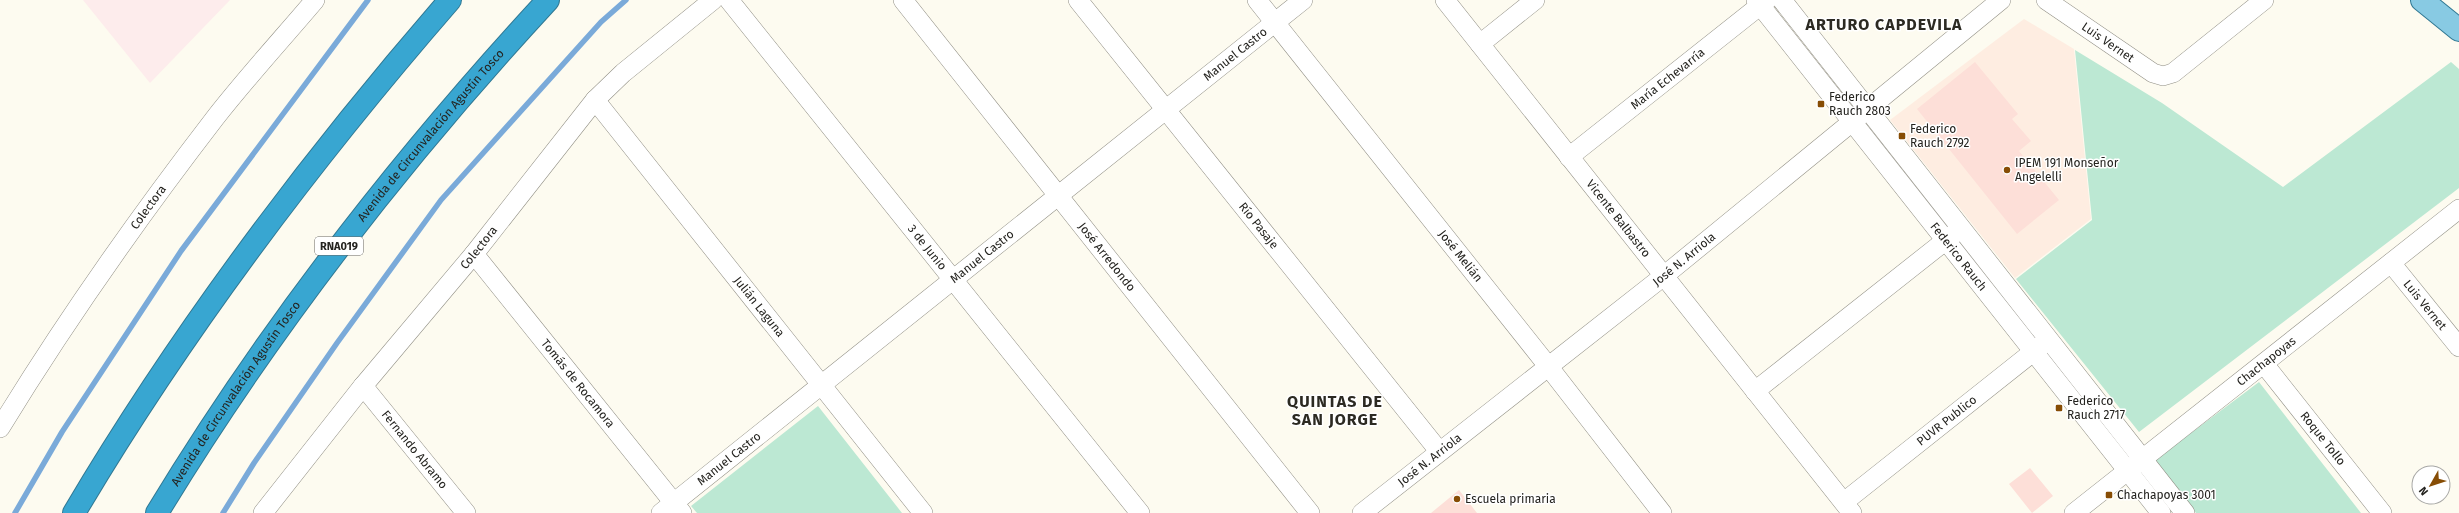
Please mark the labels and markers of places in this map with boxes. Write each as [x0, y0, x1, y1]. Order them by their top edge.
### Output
place label: Federico Rauch 2803 [1829, 90, 1891, 118]
marker: Federico Rauch 2803 [1816, 99, 1826, 109]
place label: Federico Rauch 2792 [1910, 122, 1970, 150]
marker: Federico Rauch 2792 [1897, 131, 1907, 141]
place label: IPEM 191 Monseñor Angelelli [2015, 156, 2119, 184]
marker: IPEM 191 Monseñor Angelelli [2002, 165, 2012, 175]
place label: Federico Rauch 2717 [2067, 394, 2125, 422]
marker: Federico Rauch 2717 [2054, 403, 2064, 413]
place label: Chachapoyas 3001 [2117, 488, 2216, 502]
marker: Chachapoyas 3001 [2104, 490, 2114, 500]
place label: Escuela primaria [1465, 492, 1556, 506]
marker: Escuela primaria [1452, 494, 1462, 504]

